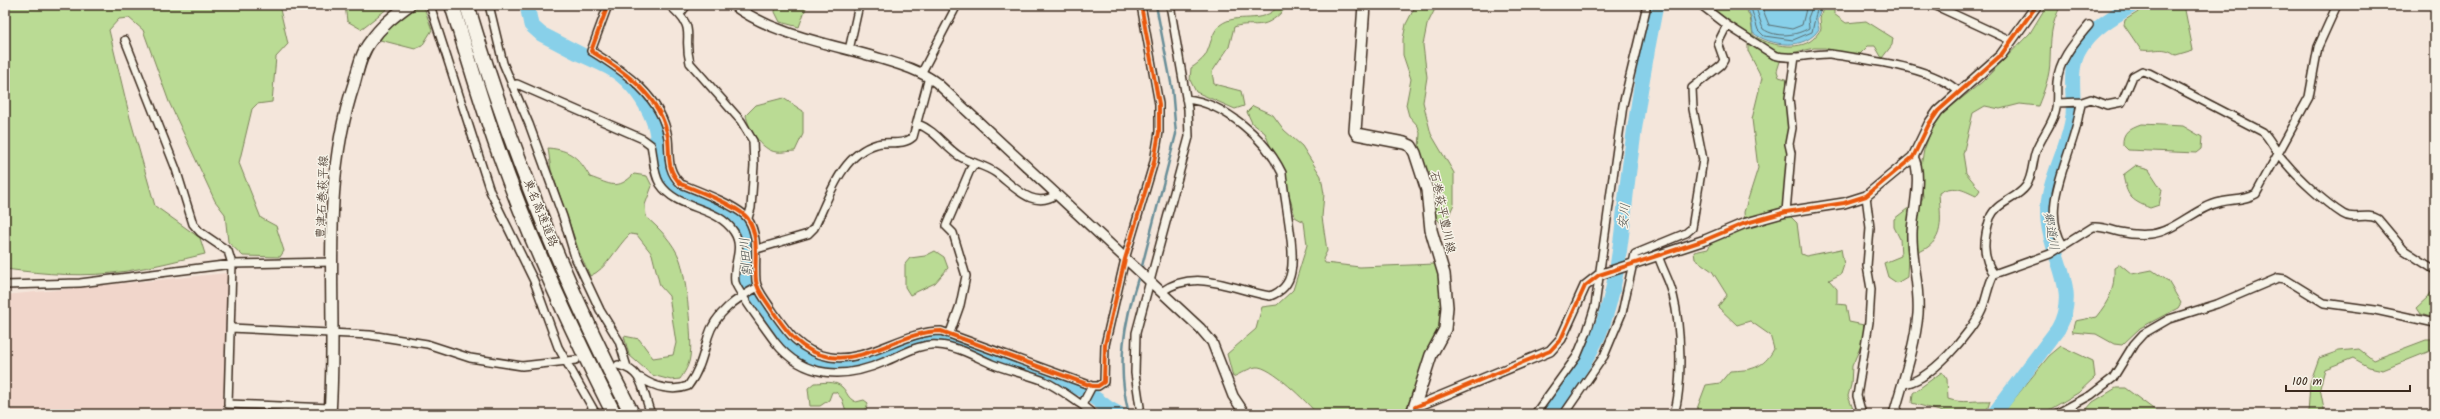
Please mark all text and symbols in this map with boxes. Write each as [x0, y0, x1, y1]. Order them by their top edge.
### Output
street label: 豊津石巻萩平線 [312, 155, 333, 239]
street label: 石巻萩平豊川線 [1424, 169, 1461, 255]
street label: 東名高速道路 [518, 176, 563, 250]
water label: 安川 [1612, 202, 1636, 230]
water label: 郷道川 [2037, 210, 2064, 252]
water label: 割田川 [734, 237, 759, 277]
scale bar [2286, 367, 2410, 393]
text: 100 m [2292, 372, 2323, 391]

